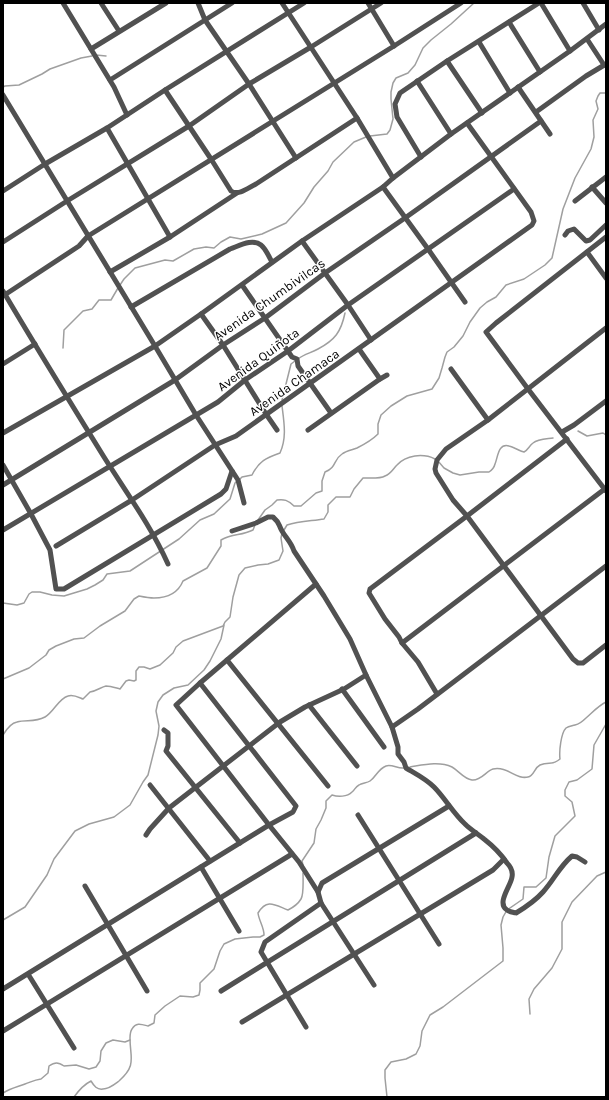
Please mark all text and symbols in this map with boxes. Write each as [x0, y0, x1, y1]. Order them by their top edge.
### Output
street label: Avenida Chumbivilcas [211, 255, 328, 343]
street label: Avenida Quiñota [215, 325, 302, 394]
street label: Avenida Chamaca [246, 346, 342, 419]

